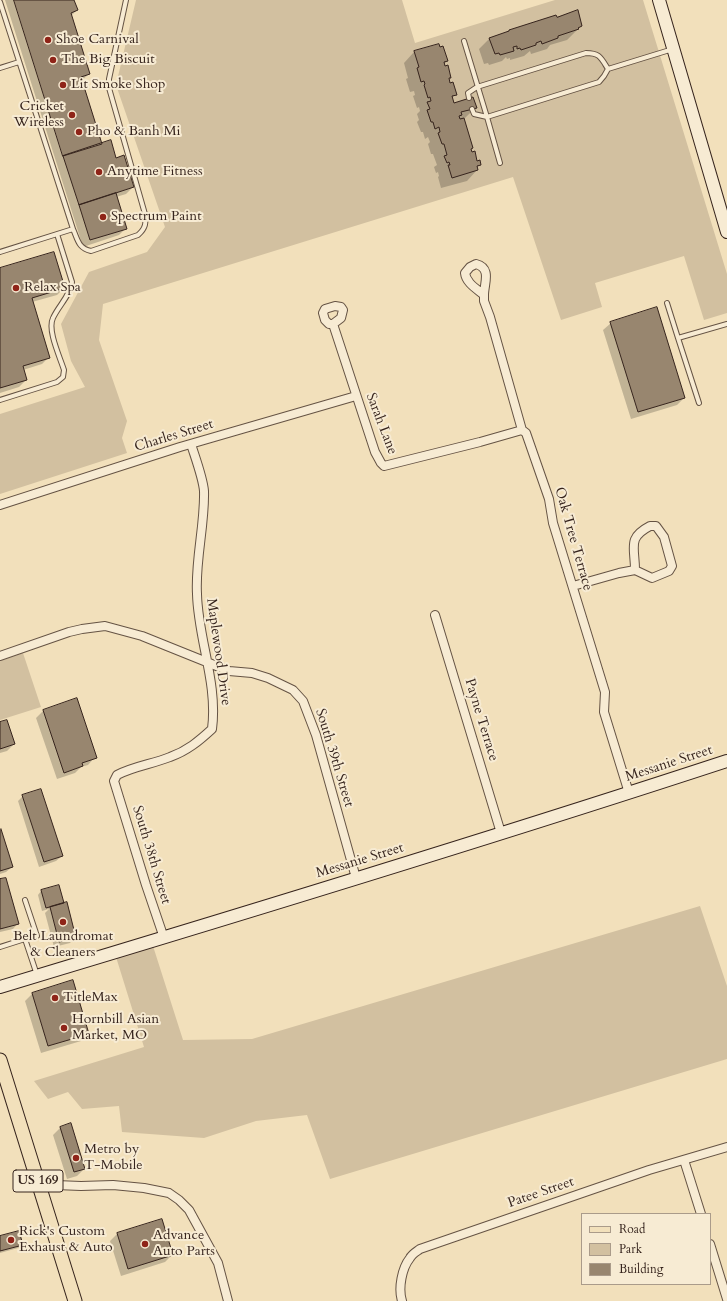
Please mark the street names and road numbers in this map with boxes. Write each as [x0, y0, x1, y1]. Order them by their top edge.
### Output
street label: Sarah Lane [362, 391, 400, 457]
street label: Charles Street [133, 416, 215, 456]
street label: Oak Tree Terrace [550, 485, 596, 593]
street label: Maplewood Drive [202, 597, 234, 707]
street label: Payne Terrace [460, 677, 502, 763]
street label: South 39th Street [311, 707, 357, 809]
street label: Messanie Street [623, 742, 715, 786]
street label: South 38th Street [128, 804, 174, 906]
street label: Messanie Street [314, 840, 406, 882]
road number: US 169 [13, 1170, 63, 1192]
street label: Patee Street [506, 1174, 576, 1212]

